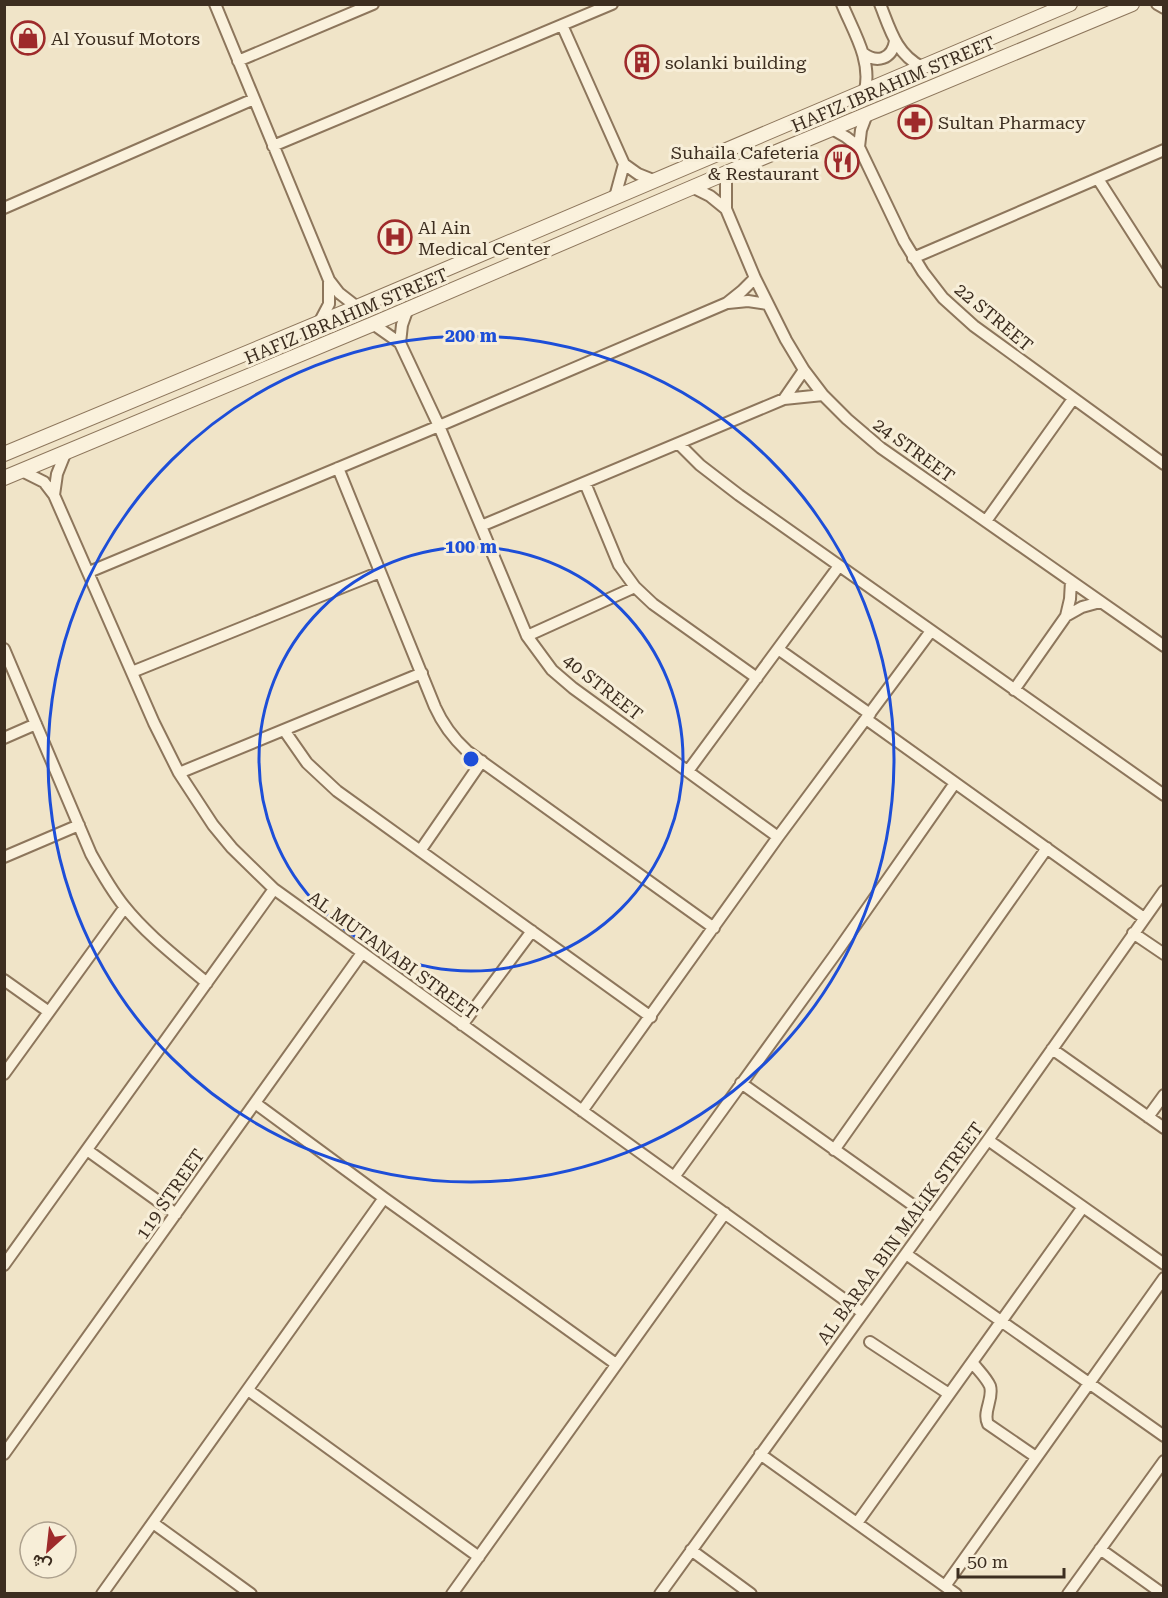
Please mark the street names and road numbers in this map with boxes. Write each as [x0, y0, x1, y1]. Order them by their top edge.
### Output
street label: HAFIZ IBRAHIM STREET [788, 32, 998, 136]
street label: HAFIZ IBRAHIM STREET [241, 264, 451, 368]
street label: 22 STREET [951, 278, 1037, 356]
street label: 24 STREET [869, 414, 959, 486]
street label: 40 STREET [559, 649, 647, 725]
street label: AL MUTANABI STREET [304, 886, 482, 1024]
street label: AL BARAA BIN MALIK STREET [812, 1118, 988, 1348]
street label: 119 STREET [131, 1145, 209, 1243]

